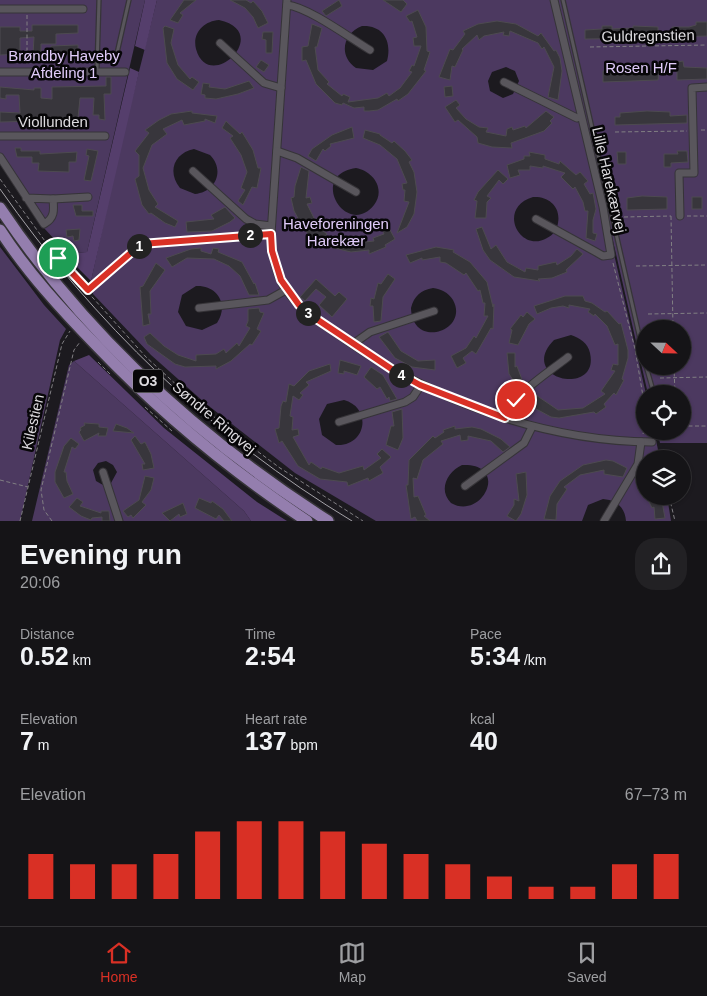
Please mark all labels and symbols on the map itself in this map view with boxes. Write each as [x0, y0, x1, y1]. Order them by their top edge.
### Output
street label: Guldregnstien [601, 26, 695, 45]
park label: Brøndby Haveby Afdeling 1 [8, 47, 120, 81]
park label: Rosen H/F [605, 59, 677, 76]
street label: Viollunden [18, 113, 88, 130]
street label: Lille Harekærvej [589, 125, 630, 235]
park label: Haveforeningen Harekær [283, 215, 389, 249]
pin: 2 [238, 222, 262, 248]
pin: 1 [126, 234, 152, 258]
pin [37, 237, 79, 279]
pin: 3 [296, 300, 320, 326]
north arrow [636, 320, 691, 375]
pin: 4 [388, 362, 414, 388]
road number: O3 [133, 370, 163, 392]
street label: Søndre Ringvej [169, 378, 259, 457]
pin [495, 379, 537, 421]
street label: Kilestien [18, 392, 47, 451]

